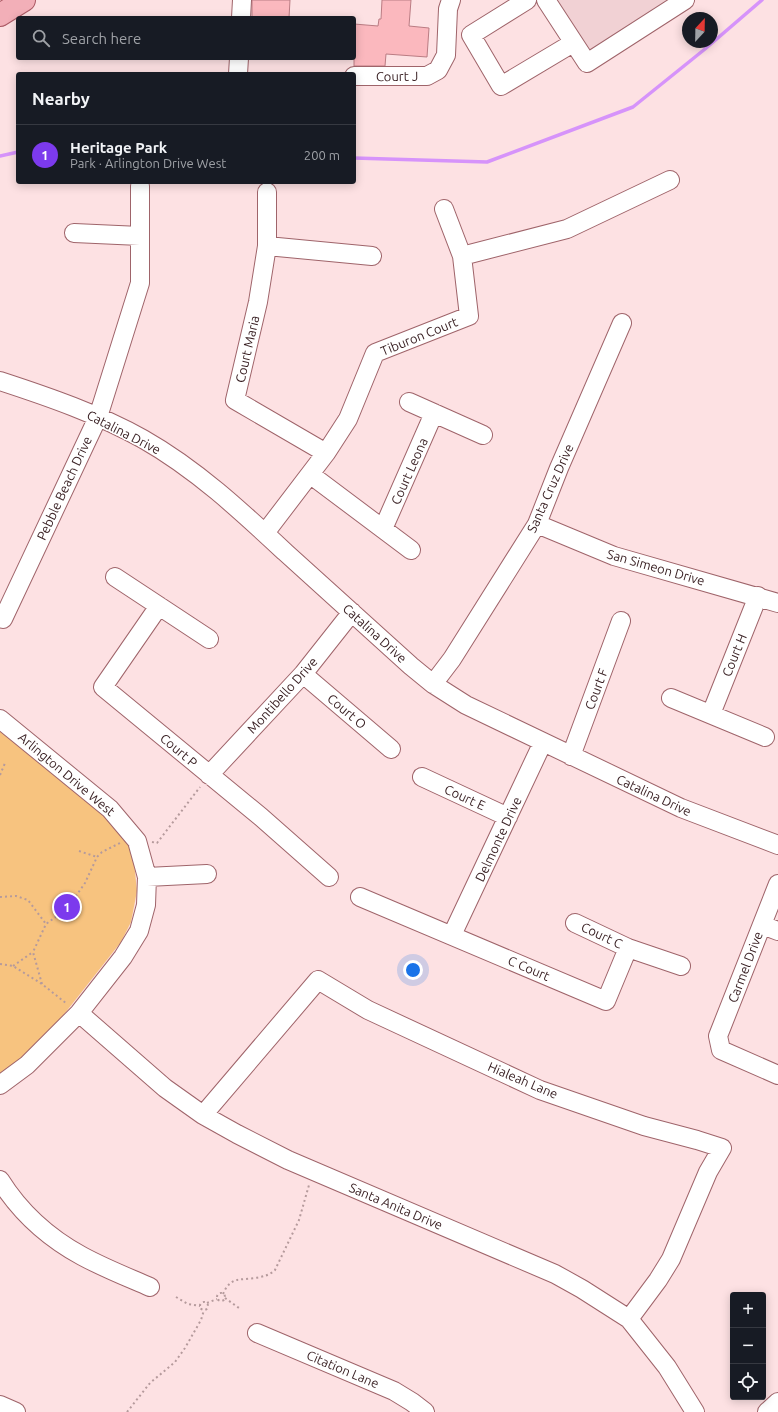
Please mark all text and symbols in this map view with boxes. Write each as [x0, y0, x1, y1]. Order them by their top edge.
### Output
north arrow [682, 12, 718, 48]
search box [16, 16, 356, 60]
icon: search [30, 27, 52, 49]
text: Search here [62, 30, 141, 47]
street label: Court J [376, 69, 418, 83]
text: Nearby [32, 89, 90, 108]
text: Heritage Park [70, 139, 167, 156]
text: 1 [41, 148, 49, 162]
text: 200 m [304, 148, 340, 162]
text: Park · Arlington Drive West [70, 156, 226, 170]
street label: Court Maria [232, 314, 262, 384]
street label: Tiburon Court [379, 314, 459, 358]
street label: Catalina Drive [85, 407, 163, 457]
street label: Pebble Beach Drive [34, 434, 94, 542]
street label: Court Leona [388, 435, 430, 507]
street label: Santa Cruz Drive [524, 441, 576, 535]
street label: San Simeon Drive [606, 546, 706, 588]
street label: Catalina Drive [340, 601, 410, 665]
street label: Court H [719, 631, 749, 679]
street label: Montibello Drive [244, 654, 320, 736]
street label: Court F [582, 666, 610, 712]
street label: Court O [325, 691, 369, 731]
street label: Arlington Drive West [16, 730, 118, 818]
street label: Court P [158, 731, 200, 770]
street label: Catalina Drive [614, 772, 694, 818]
street label: Court E [442, 782, 488, 812]
street label: Delmonte Drive [472, 794, 524, 884]
pin: 1 [54, 892, 80, 922]
street label: Court C [579, 919, 625, 951]
street label: Carmel Drive [725, 929, 765, 1005]
street label: C Court [506, 953, 552, 983]
your location [403, 960, 423, 980]
street label: Hialeah Lane [486, 1059, 560, 1101]
street label: Santa Anita Drive [347, 1180, 445, 1232]
map controls [730, 1292, 766, 1400]
button: + [730, 1292, 766, 1328]
button: − [730, 1328, 766, 1364]
street label: Citation Lane [305, 1347, 381, 1391]
button: locate [730, 1364, 766, 1400]

